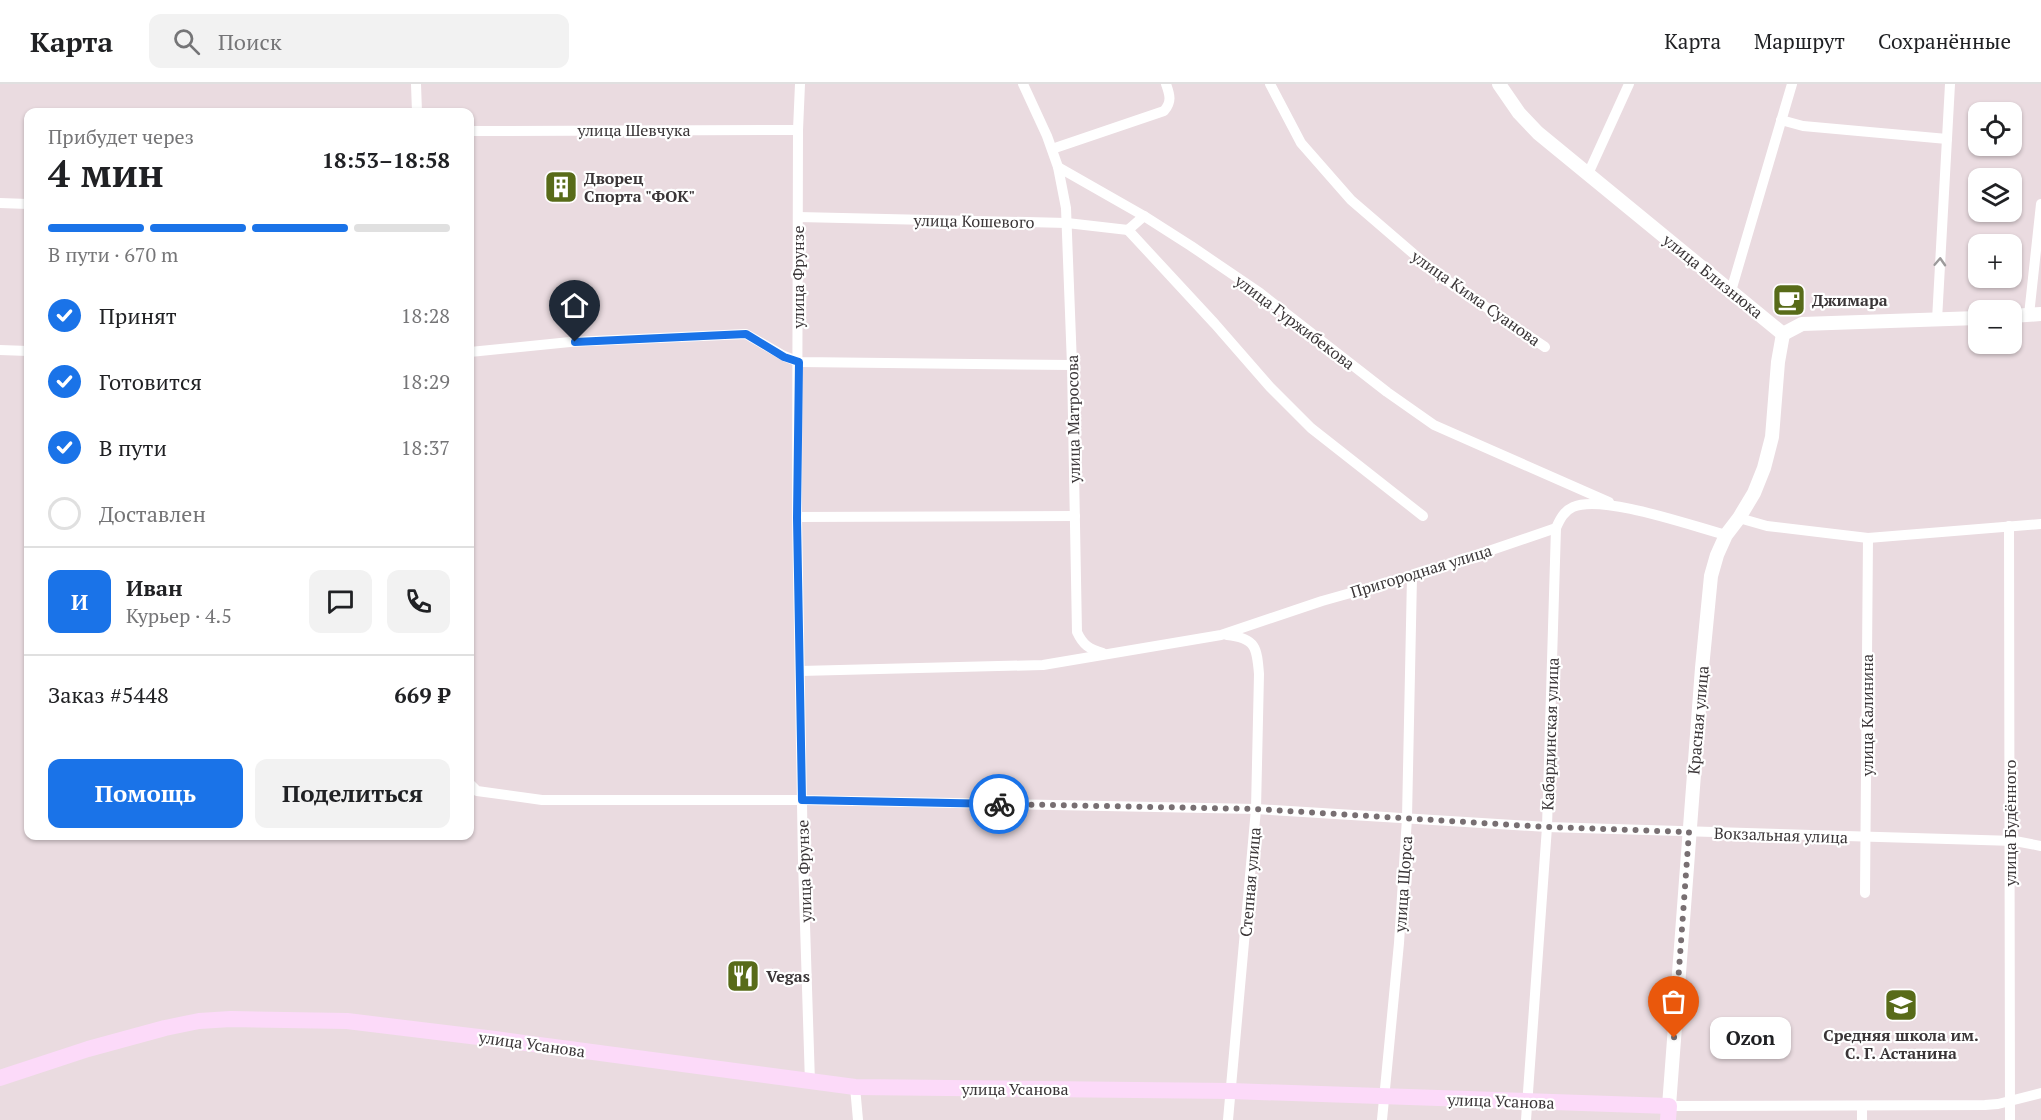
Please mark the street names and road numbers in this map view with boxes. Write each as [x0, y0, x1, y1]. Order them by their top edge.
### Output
street label: улица Шевчука [576, 119, 691, 141]
street label: улица Кошевого [912, 209, 1035, 233]
street label: улица Фрунзе [787, 226, 809, 329]
street label: улица Близнюка [1658, 228, 1768, 323]
street label: улица Кима Суанова [1406, 245, 1545, 351]
street label: улица Гуржибекова [1230, 269, 1360, 374]
street label: улица Матросова [1061, 355, 1085, 484]
street label: Пригородная улица [1347, 539, 1495, 603]
street label: улица Калинина [1856, 654, 1878, 777]
street label: Кабардинская улица [1536, 657, 1564, 811]
street label: Красная улица [1682, 665, 1714, 775]
street label: улица Будённого [1999, 760, 2021, 887]
street label: улица Фрунзе [791, 819, 817, 924]
street label: Вокзальная улица [1714, 822, 1848, 848]
street label: Степная улица [1234, 826, 1266, 938]
street label: улица Щорса [1389, 835, 1417, 934]
street label: улица Усанова [476, 1026, 587, 1062]
street label: улица Усанова [960, 1078, 1069, 1100]
street label: улица Усанова [1446, 1088, 1555, 1114]

